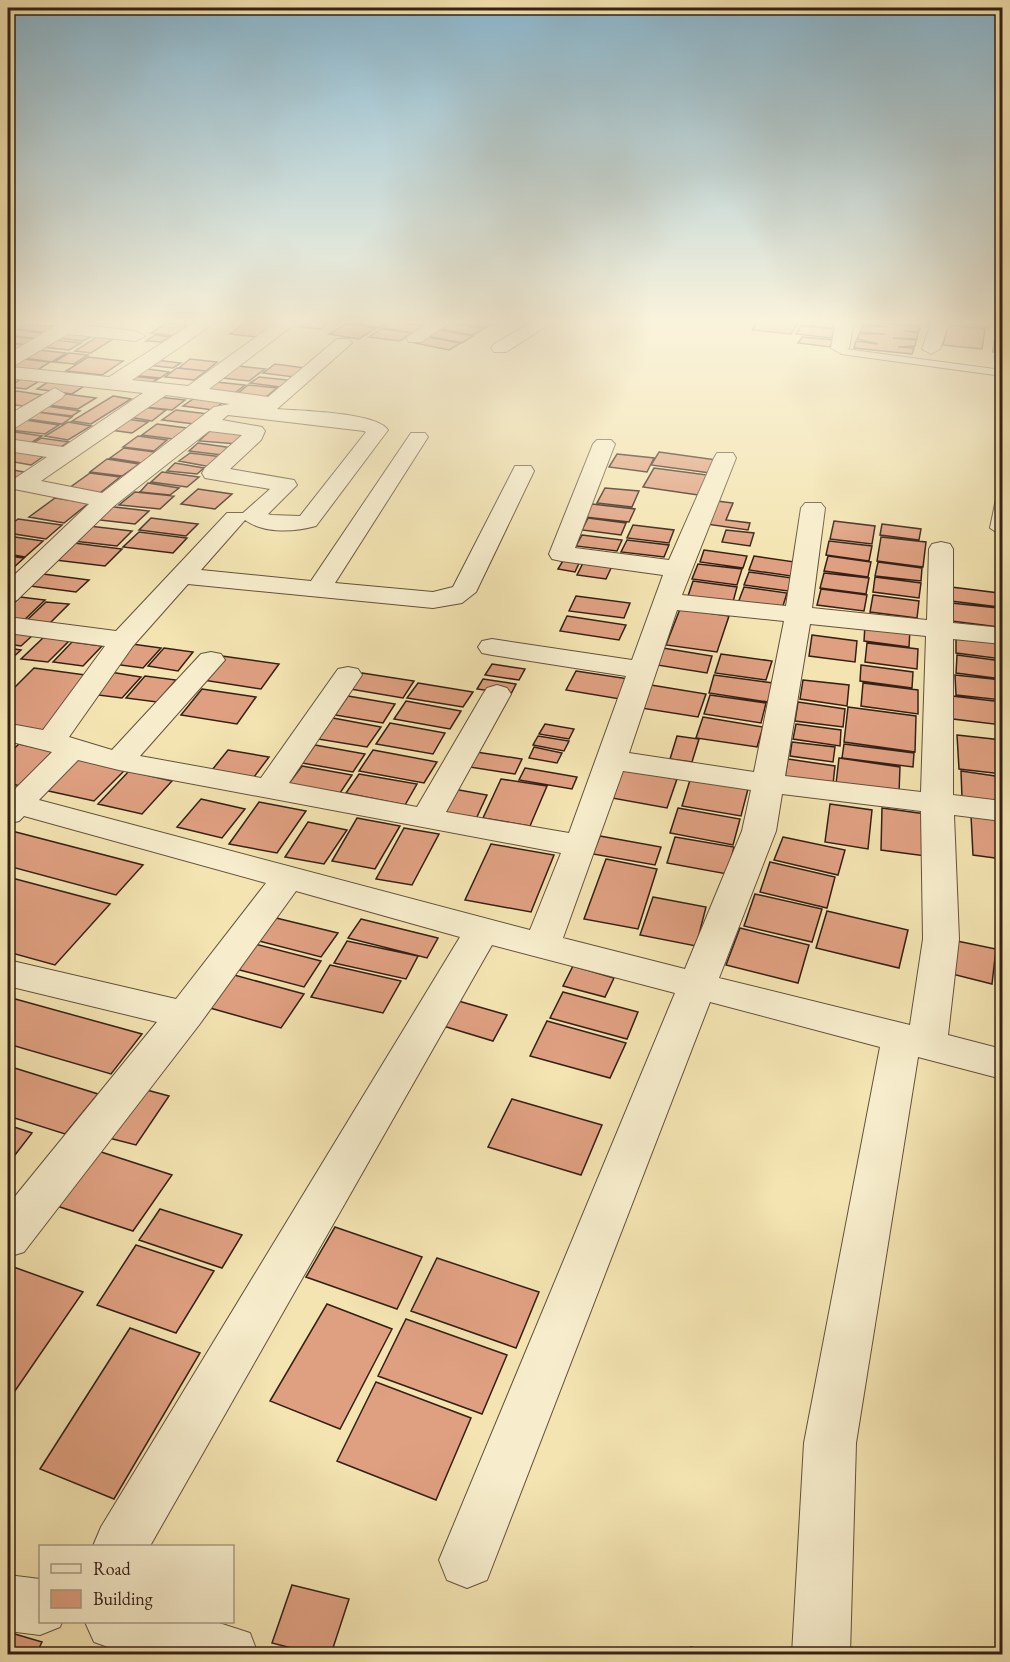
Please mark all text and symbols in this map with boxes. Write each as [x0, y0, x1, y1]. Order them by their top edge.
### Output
legend [39, 1545, 234, 1623]
text: Road [93, 1557, 132, 1580]
text: Building [93, 1587, 153, 1610]

